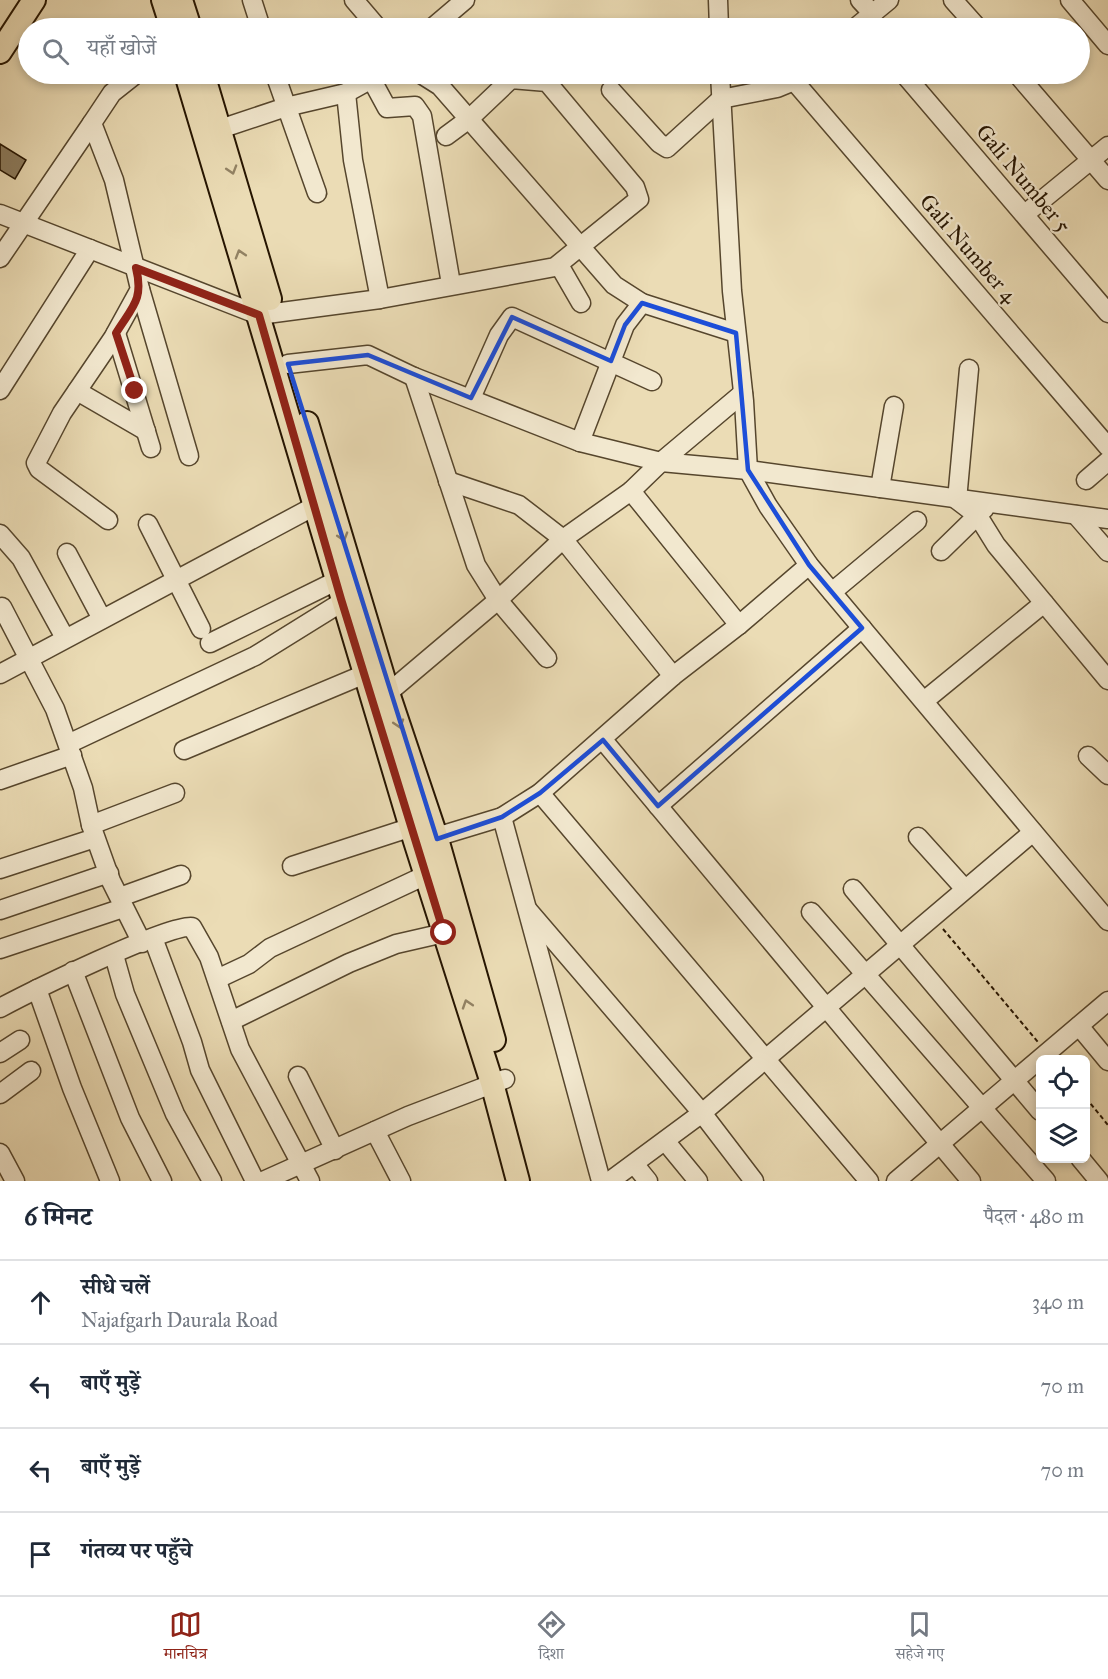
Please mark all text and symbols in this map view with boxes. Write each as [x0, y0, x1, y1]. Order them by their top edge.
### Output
search box [18, 18, 1090, 84]
text: यहाँ खोजें [87, 34, 156, 61]
icon: search [39, 35, 72, 68]
street label: Gali Number 5 [970, 118, 1077, 238]
one-way arrow [225, 164, 237, 175]
street label: Gali Number 4 [914, 188, 1024, 309]
one-way arrow [235, 249, 247, 260]
route end [121, 377, 147, 403]
one-way arrow [336, 532, 348, 542]
one-way arrow [391, 718, 404, 729]
route start [430, 919, 456, 945]
one-way arrow [461, 999, 474, 1010]
map controls [1036, 1055, 1090, 1163]
button: locate [1036, 1055, 1090, 1109]
button: layers [1036, 1109, 1090, 1163]
text: 6 मिनट [24, 1200, 92, 1232]
text: पैदल · 480 m [984, 1204, 1084, 1228]
text: सीधे चलें [81, 1273, 150, 1300]
icon: ahead [24, 1286, 57, 1319]
text: 340 m [1032, 1290, 1084, 1314]
text: Najafgarh Daurala Road [81, 1308, 278, 1332]
text: बाएँ मुड़ें [81, 1369, 140, 1396]
icon: left [24, 1370, 57, 1403]
text: 70 m [1041, 1374, 1084, 1398]
text: बाएँ मुड़ें [81, 1453, 140, 1480]
icon: left [24, 1454, 57, 1487]
text: 70 m [1041, 1458, 1084, 1482]
text: गंतव्य पर पहुँचे [81, 1537, 192, 1564]
icon: arrive [24, 1538, 57, 1571]
tab: मानचित्र [164, 1608, 207, 1669]
tab: दिशा [535, 1608, 568, 1669]
tab: सहेजे गए [895, 1608, 944, 1669]

